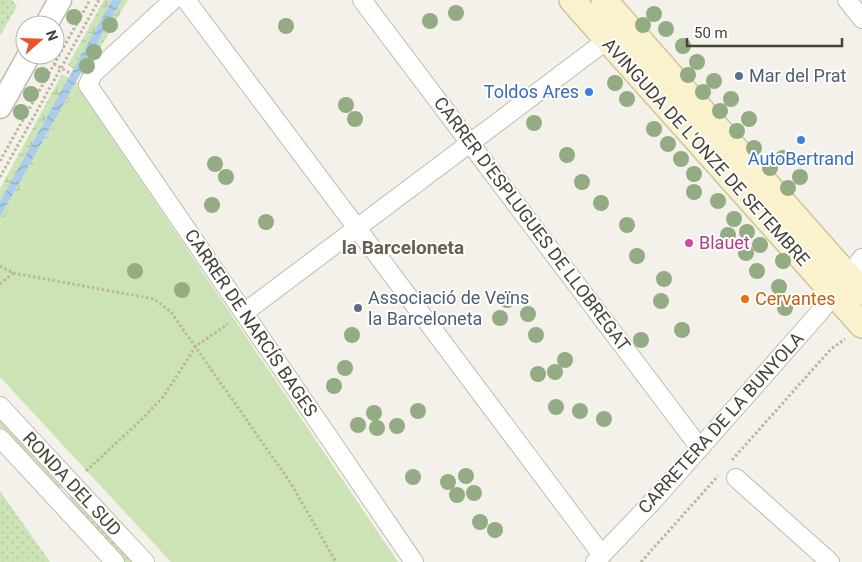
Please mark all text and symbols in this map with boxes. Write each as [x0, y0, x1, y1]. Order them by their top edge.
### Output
north arrow [15, 15, 65, 65]
scale bar [687, 15, 842, 47]
text: 50 m [694, 24, 728, 42]
text: N [43, 28, 61, 43]
street label: AVINGUDA DE L'ONZE DE SETEMBRE [599, 34, 814, 270]
place label: Mar del Prat [749, 65, 847, 86]
marker: Mar del Prat [733, 70, 745, 82]
place label: Toldos Ares [484, 81, 579, 102]
marker: Toldos Ares [583, 86, 595, 98]
street label: CARRER D'ESPLUGUES DE LLOBREGAT [430, 92, 635, 355]
marker: AutoBertrand [795, 134, 807, 146]
place label: AutoBertrand [748, 148, 854, 169]
street label: CARRER DE NARCÍS BAGES [181, 225, 322, 421]
place label: Blauet [699, 232, 750, 253]
district label: la Barceloneta [342, 236, 464, 259]
marker: Blauet [683, 237, 695, 249]
place label: Associació de Veïns la Barceloneta [368, 287, 529, 329]
place label: Cervantes [755, 288, 836, 309]
marker: Cervantes [739, 293, 751, 305]
marker: Associació de Veïns la Barceloneta [352, 302, 364, 314]
street label: CARRETERA DE LA BUNYOLA [634, 327, 808, 518]
street label: RONDA DEL SUD [19, 427, 126, 540]

